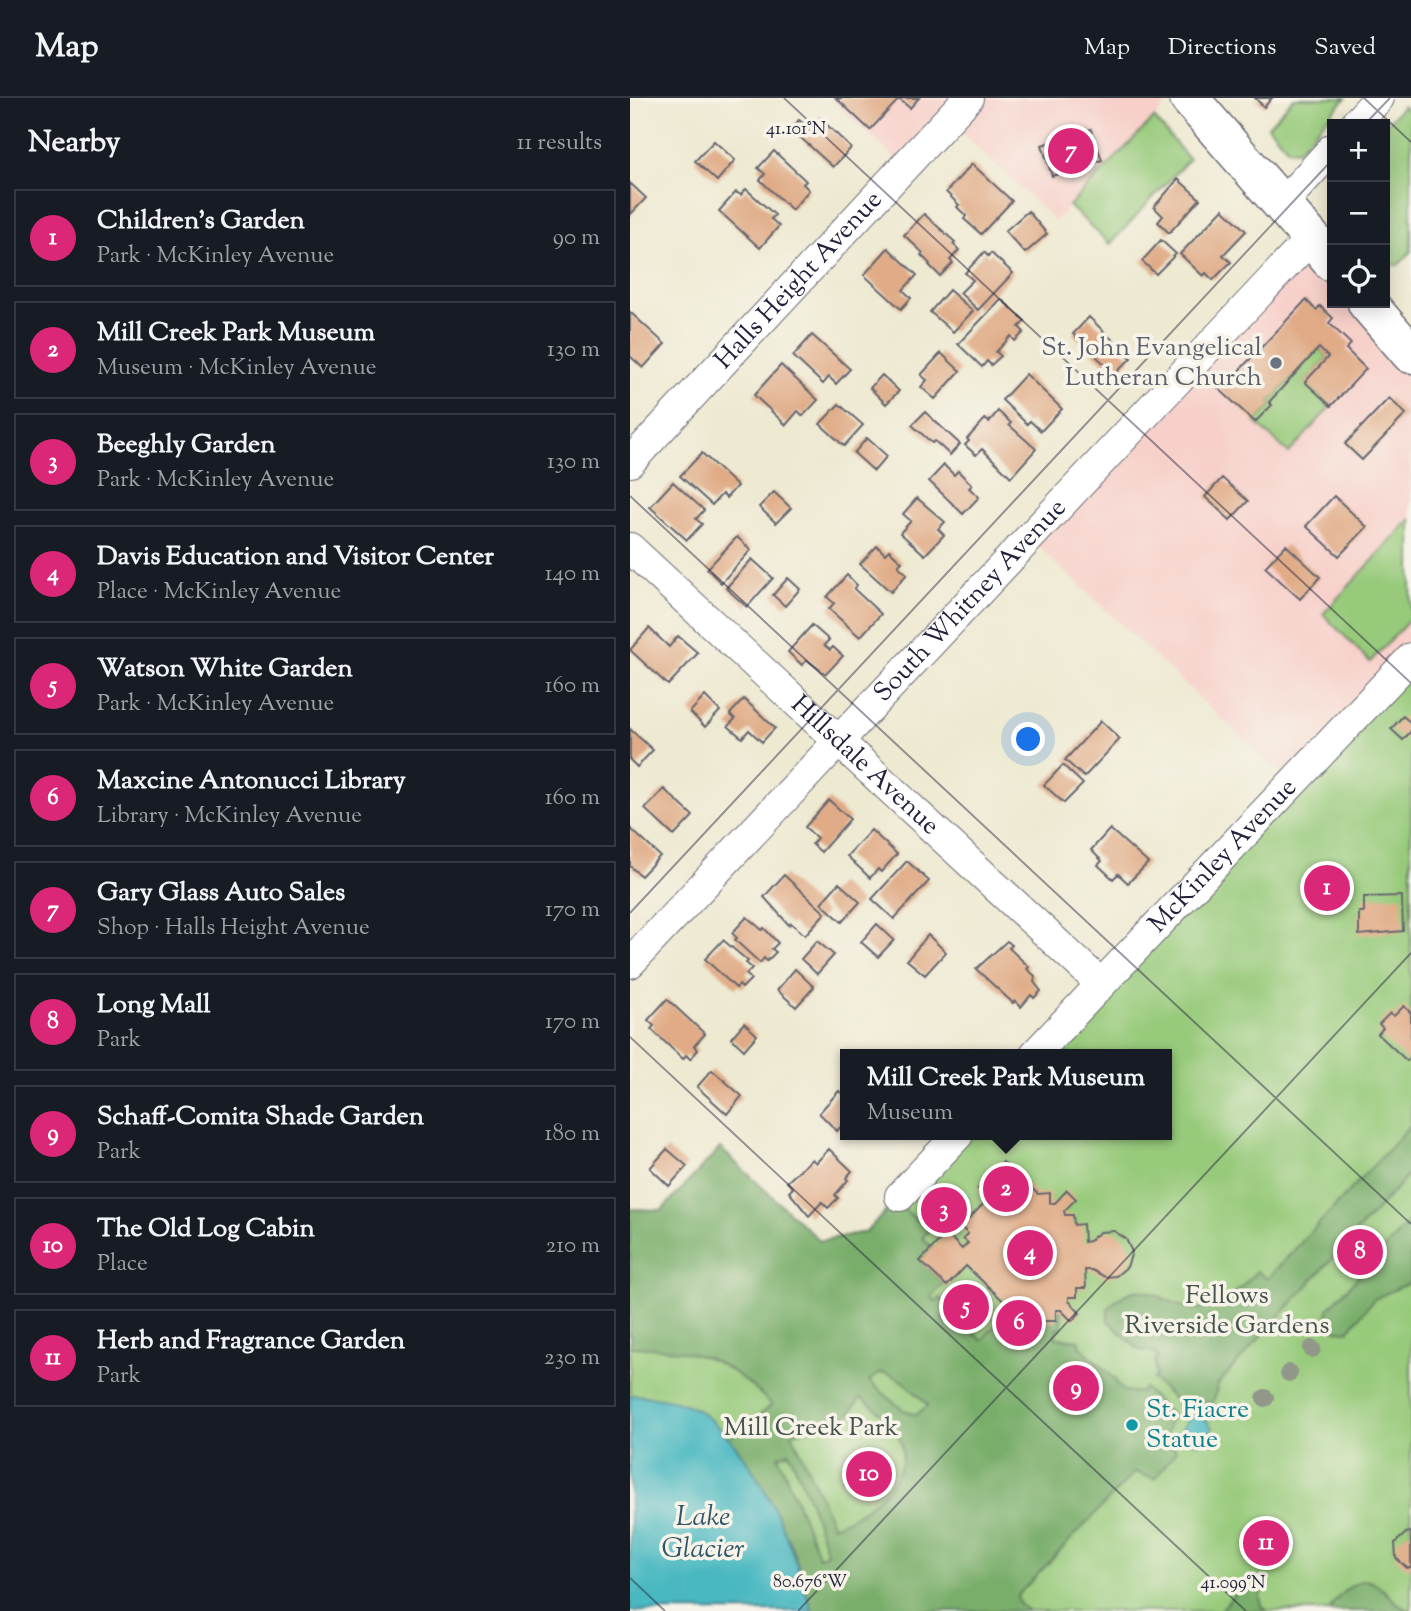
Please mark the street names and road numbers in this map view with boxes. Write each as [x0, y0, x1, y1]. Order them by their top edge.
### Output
street label: Halls Height Avenue [706, 183, 891, 378]
street label: South Whitney Avenue [865, 491, 1075, 711]
street label: Hillsdale Avenue [782, 687, 947, 844]
street label: McKinley Avenue [1140, 770, 1306, 942]

